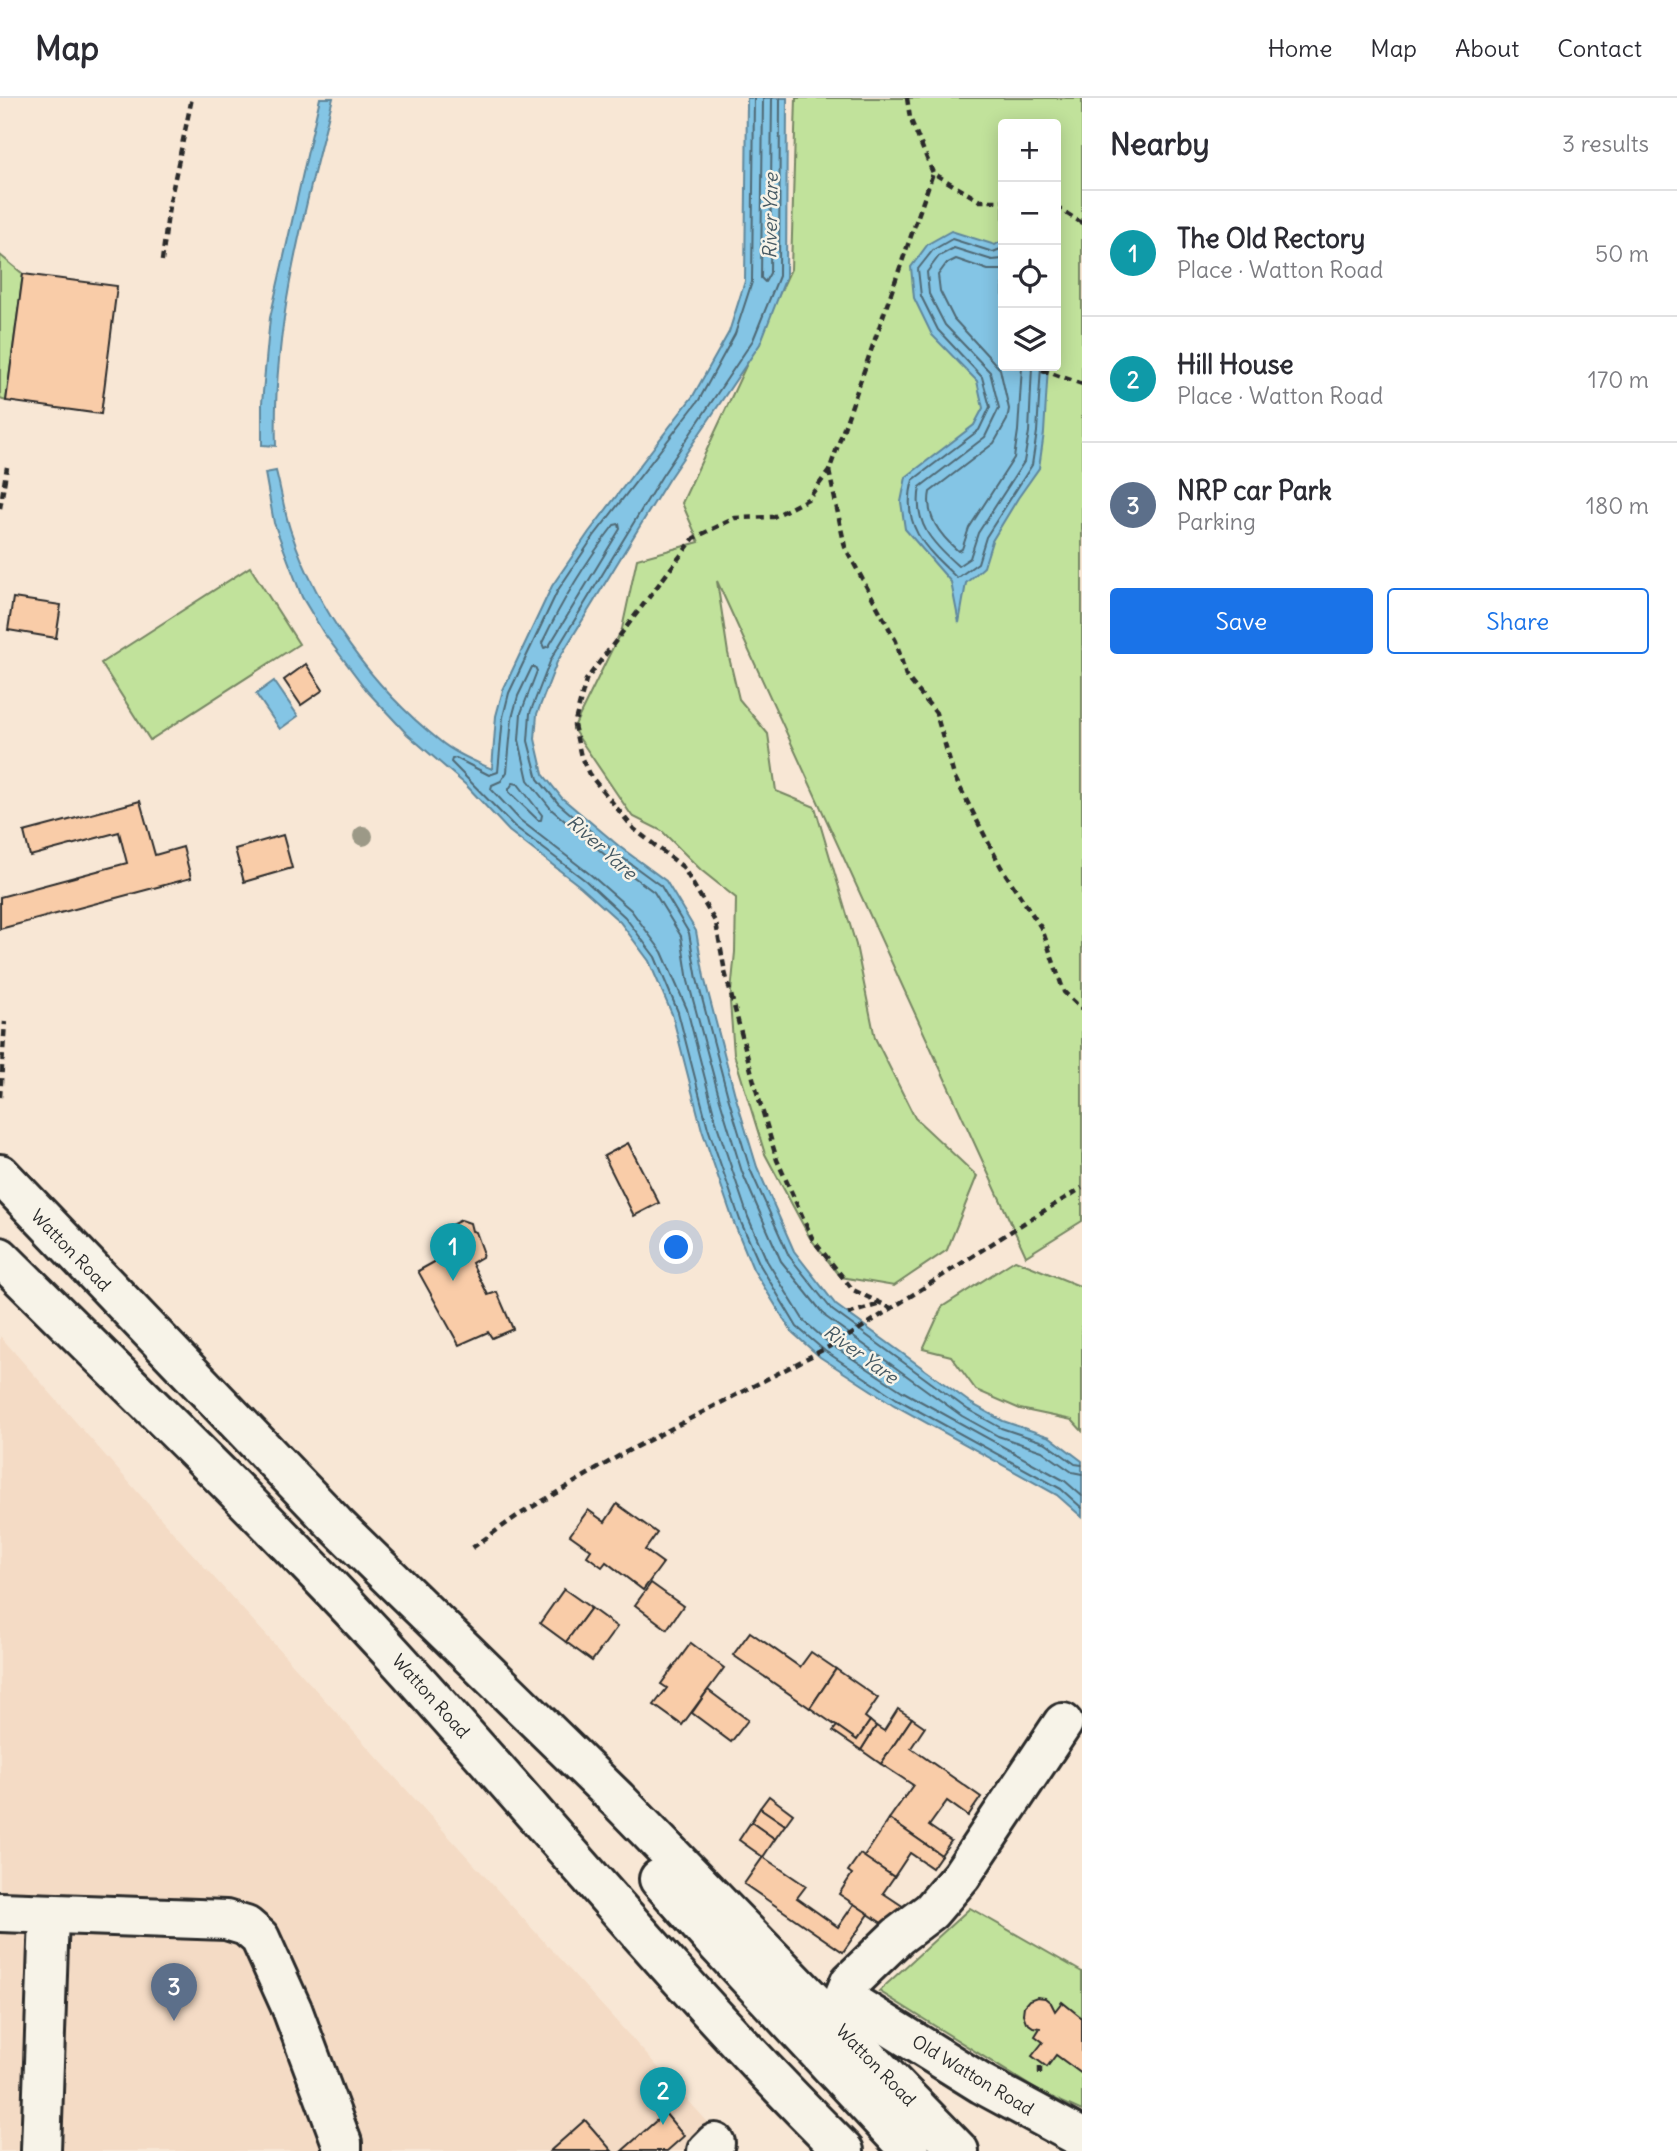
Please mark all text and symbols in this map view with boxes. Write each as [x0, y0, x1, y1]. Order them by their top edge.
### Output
text: Map [35, 27, 99, 69]
text: Home [1268, 33, 1332, 63]
text: Map [1370, 33, 1417, 63]
text: About [1455, 33, 1519, 63]
text: Contact [1557, 33, 1642, 63]
map controls [998, 119, 1061, 371]
button: + [998, 119, 1061, 182]
text: Nearby [1110, 125, 1210, 163]
text: 3 results [1562, 129, 1649, 158]
water label: River Yare [757, 171, 783, 259]
button: − [998, 182, 1061, 245]
text: The Old Rectory [1177, 222, 1365, 255]
text: 1 [1128, 239, 1138, 268]
text: 50 m [1595, 239, 1649, 268]
button: locate [998, 245, 1061, 308]
text: Place · Watton Road [1177, 255, 1383, 284]
button: layers [998, 308, 1061, 371]
text: Hill House [1177, 348, 1294, 381]
text: 2 [1127, 365, 1139, 394]
text: 170 m [1588, 365, 1649, 394]
text: Place · Watton Road [1177, 381, 1383, 410]
text: NRP car Park [1177, 474, 1332, 507]
text: 3 [1126, 491, 1140, 520]
text: 180 m [1586, 491, 1649, 520]
text: Parking [1177, 507, 1256, 536]
button: Save [1110, 588, 1373, 654]
button: Share [1387, 588, 1649, 654]
water label: River Yare [562, 809, 643, 886]
street label: Watton Road [26, 1204, 116, 1296]
pin: 1 [430, 1223, 476, 1281]
your location [659, 1230, 693, 1264]
water label: River Yare [819, 1319, 904, 1390]
street label: Watton Road [387, 1649, 475, 1743]
pin: 3 [151, 1963, 197, 2021]
street label: Watton Road [831, 2019, 921, 2111]
street label: Old Watton Road [908, 2030, 1038, 2121]
pin: 2 [640, 2067, 686, 2125]

